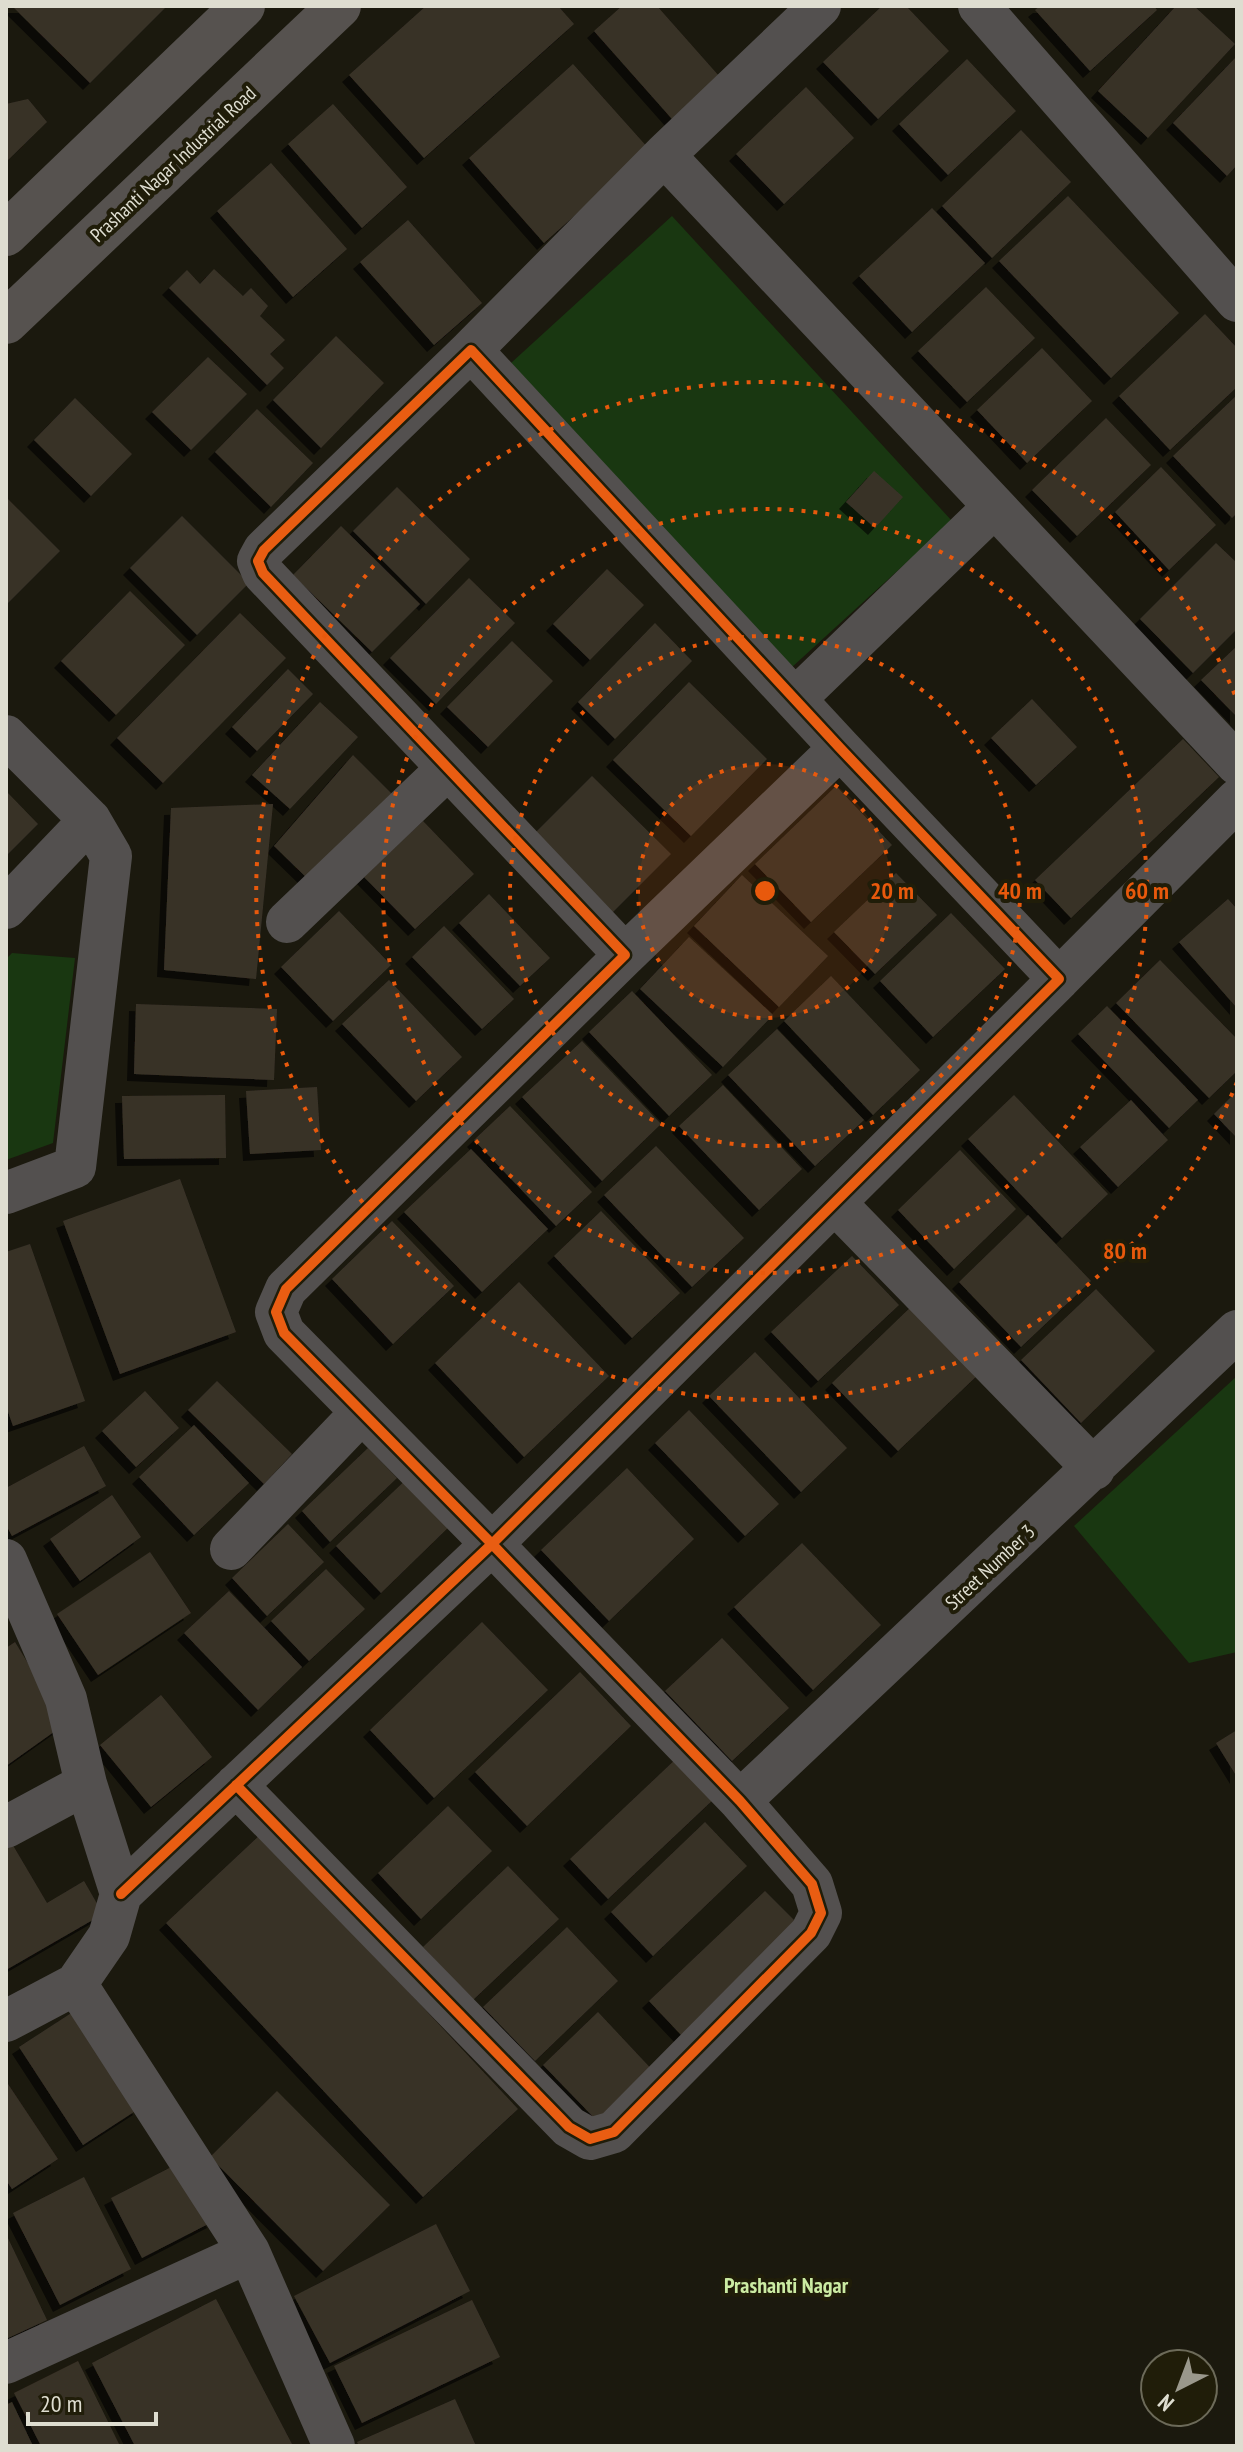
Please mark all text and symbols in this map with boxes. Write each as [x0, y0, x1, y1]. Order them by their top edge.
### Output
street label: Prashanti Nagar Industrial Road [85, 80, 261, 248]
text: 20 m [870, 875, 914, 906]
text: 40 m [998, 875, 1042, 906]
text: 60 m [1125, 875, 1169, 906]
centre of rings [751, 877, 779, 905]
text: 80 m [1103, 1235, 1147, 1266]
street label: Street Number 3 [940, 1519, 1040, 1615]
district label: Prashanti Nagar [724, 2271, 849, 2299]
north arrow [1139, 2348, 1219, 2428]
scale bar [28, 2376, 156, 2426]
text: 20 m [40, 2388, 82, 2419]
text: N [1152, 2388, 1179, 2417]

